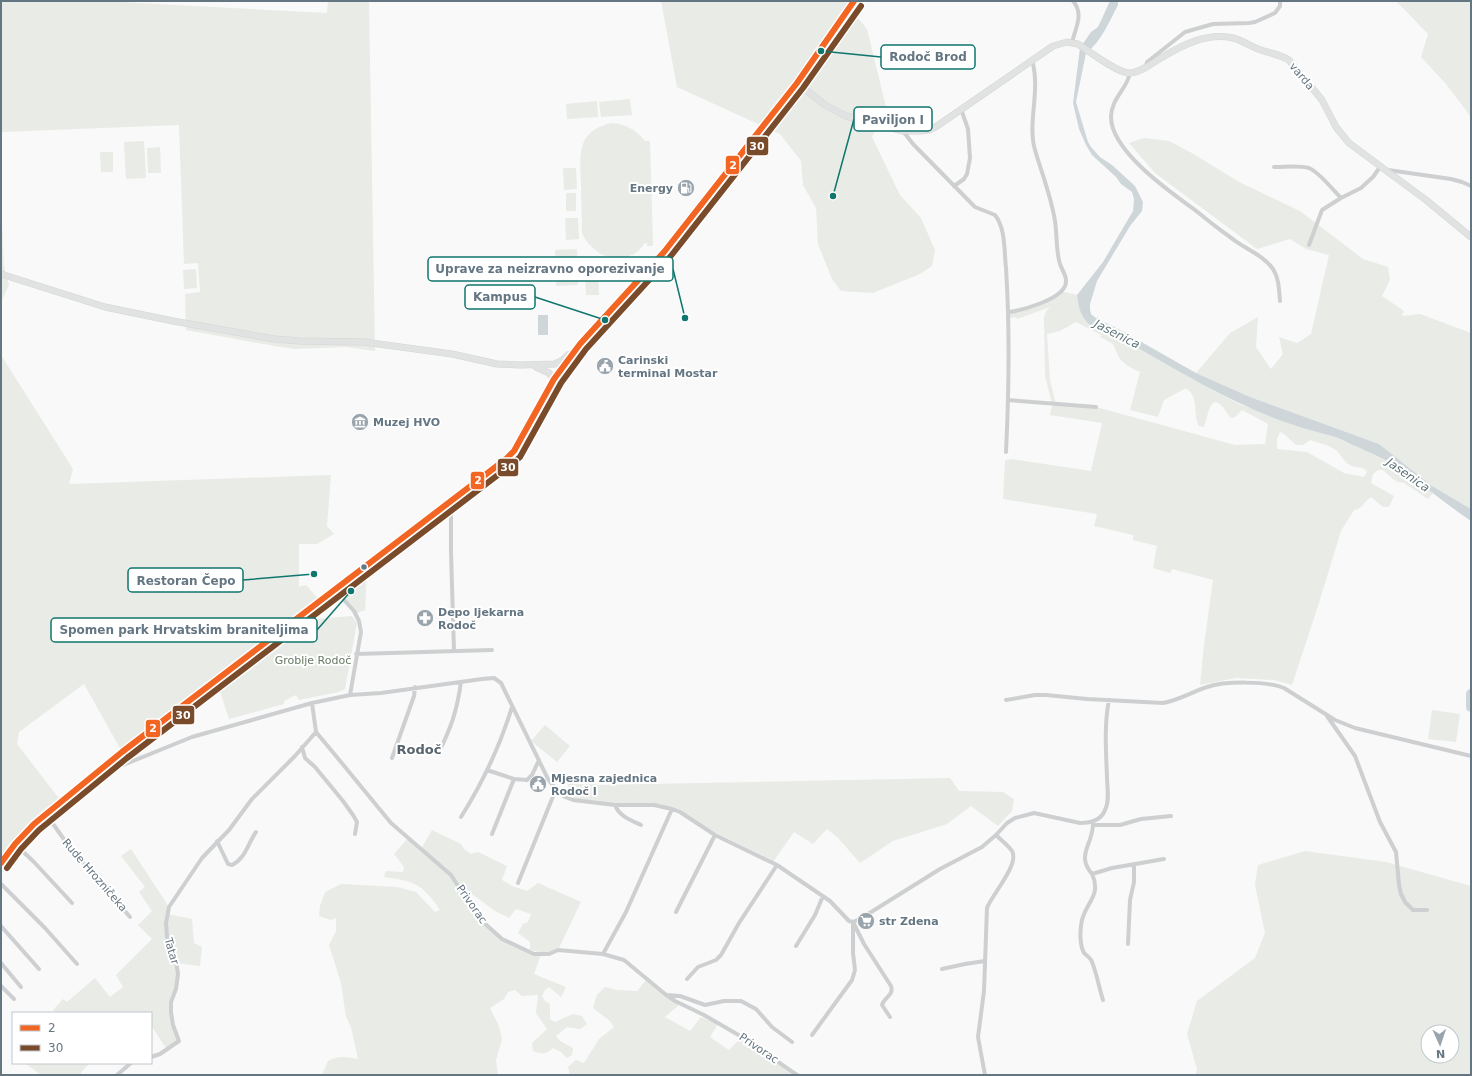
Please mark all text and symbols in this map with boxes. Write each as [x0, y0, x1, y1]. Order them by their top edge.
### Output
callout: Rodoč Brod [881, 45, 975, 69]
text: Rodoč Brod [889, 50, 967, 64]
street label: varda [1287, 60, 1317, 92]
callout: Paviljon I [854, 107, 932, 131]
text: Paviljon I [862, 113, 924, 127]
line badge: 30 [746, 136, 769, 156]
text: 30 [749, 140, 765, 153]
line badge: 2 [725, 155, 740, 175]
text: 2 [729, 159, 737, 172]
fuel station icon: Energy [676, 178, 696, 198]
place label: Energy [630, 182, 673, 195]
callout: Uprave za neizravno oporezivanje [428, 257, 673, 281]
text: Uprave za neizravno oporezivanje [435, 262, 665, 276]
callout: Kampus [465, 285, 535, 309]
text: Kampus [473, 290, 527, 304]
water label: Jasenica [1090, 316, 1142, 351]
place label: Carinski terminal Mostar [618, 354, 718, 380]
public building icon: Carinski terminal Mostar [595, 356, 615, 376]
museum icon: Muzej HVO [350, 412, 370, 432]
place label: Muzej HVO [373, 416, 440, 429]
water label: Jasenica [1382, 454, 1432, 495]
line badge: 30 [497, 458, 519, 477]
text: 30 [500, 461, 516, 474]
line badge: 2 [470, 471, 485, 490]
text: 2 [474, 474, 482, 487]
unlabelled marker [359, 562, 369, 572]
callout: Restoran Čepo [128, 568, 243, 592]
text: Restoran Čepo [136, 573, 236, 588]
place label: Depo ljekarna Rodoč [438, 606, 524, 632]
pharmacy icon: Depo ljekarna Rodoč [415, 608, 435, 628]
callout: Spomen park Hrvatskim braniteljima [51, 618, 317, 642]
text: Spomen park Hrvatskim braniteljima [59, 623, 309, 637]
park label: Groblje Rodoč [275, 654, 351, 667]
line badge: 30 [172, 705, 195, 725]
text: 30 [175, 709, 191, 722]
line badge: 2 [145, 719, 161, 738]
text: 2 [149, 722, 157, 735]
district label: Rodoč [397, 742, 441, 757]
place label: Mjesna zajednica Rodoč I [551, 772, 657, 798]
public building icon: Mjesna zajednica Rodoč I [528, 774, 548, 794]
street label: Rude Hrozničeka [59, 836, 130, 914]
street label: Privorac [453, 882, 490, 926]
supermarket icon: str Zdena [856, 911, 876, 931]
place label: str Zdena [879, 915, 939, 928]
street label: Tatar [161, 935, 182, 966]
legend [12, 1012, 152, 1064]
text: 2 [48, 1021, 56, 1035]
north arrow [1420, 1024, 1460, 1064]
street label: Privorac [737, 1031, 781, 1066]
text: 30 [48, 1041, 63, 1055]
text: N [1436, 1047, 1445, 1060]

